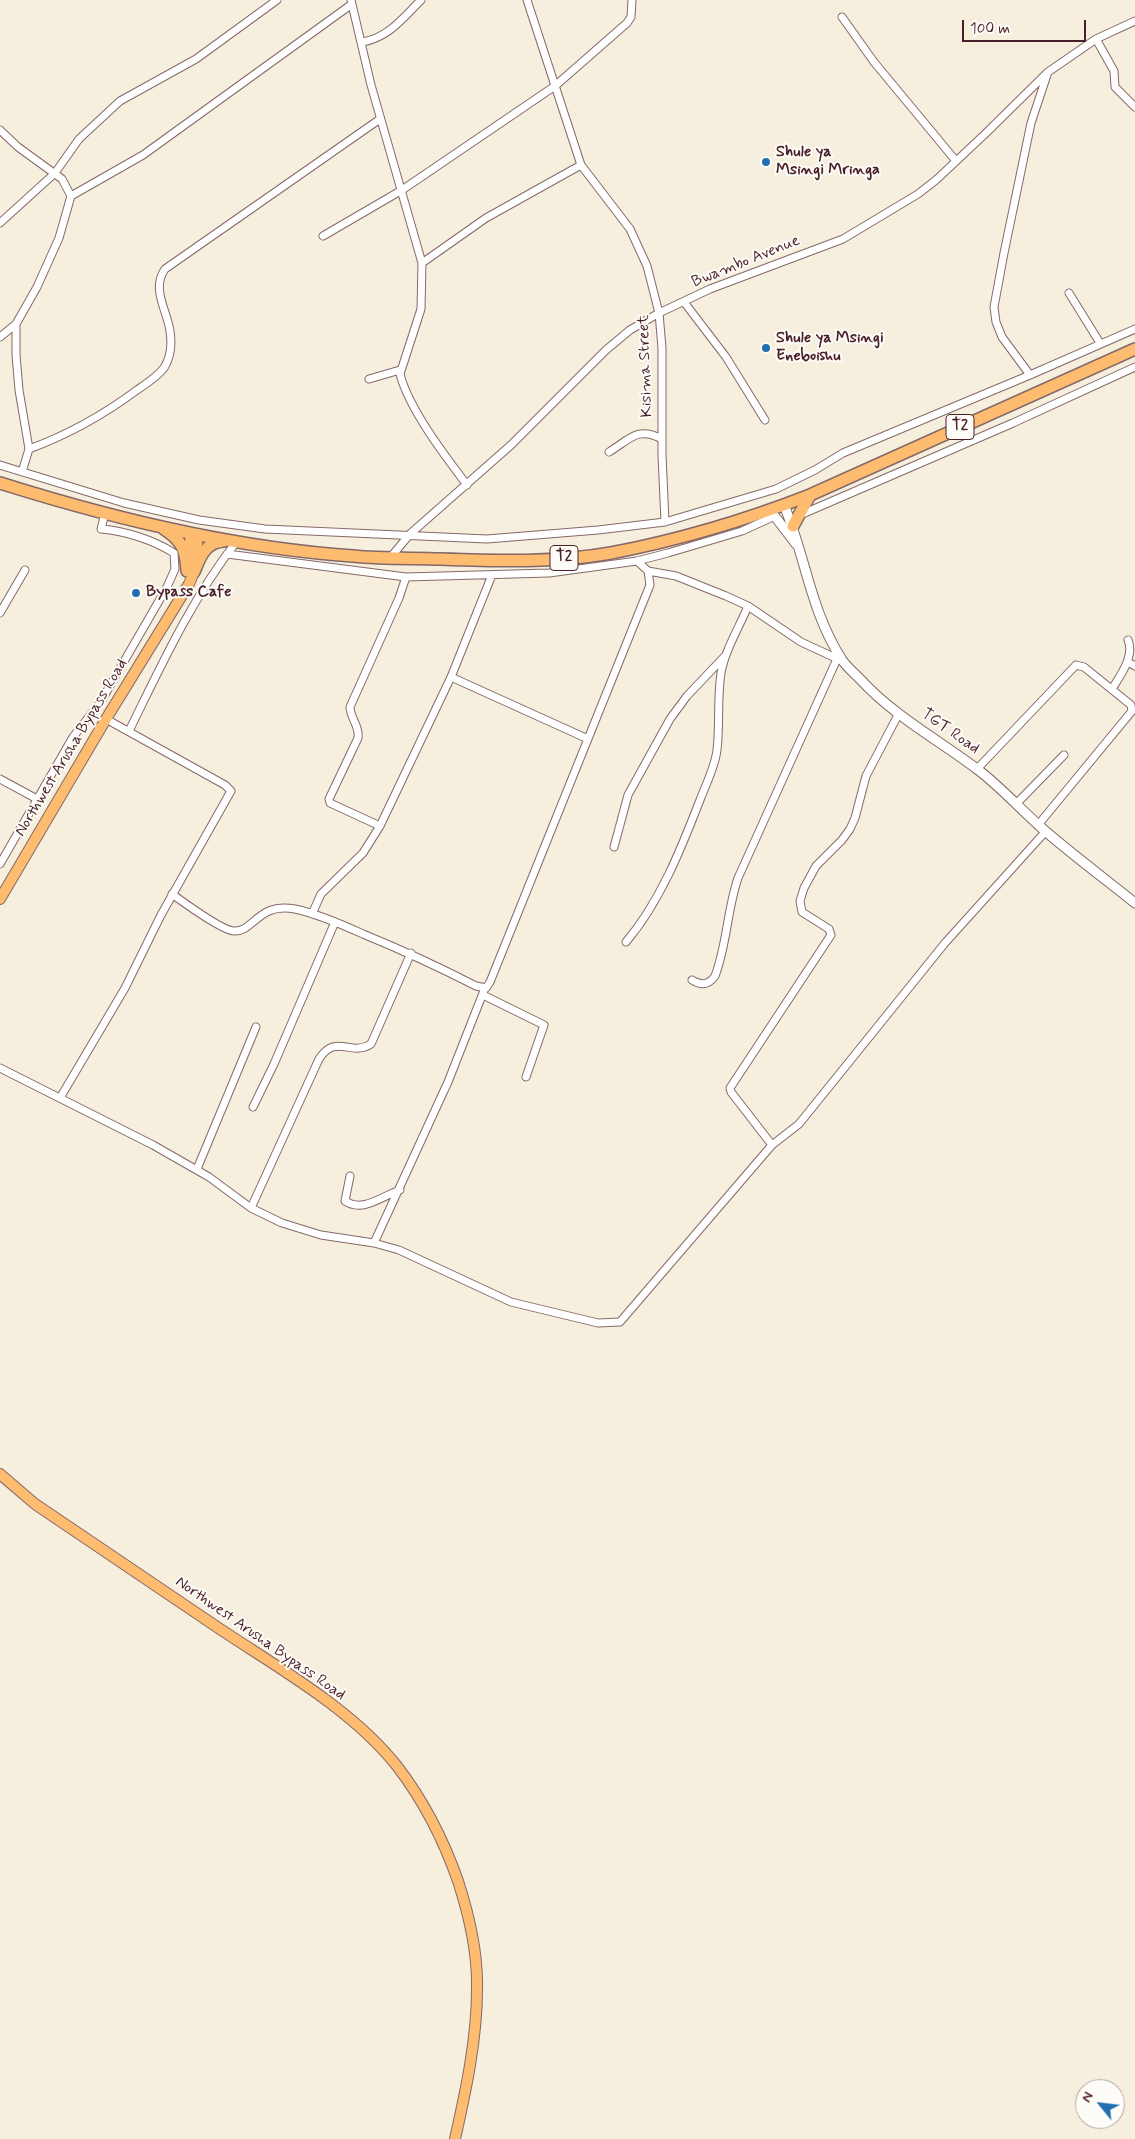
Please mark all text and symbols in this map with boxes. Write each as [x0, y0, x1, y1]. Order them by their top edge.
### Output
scale bar [965, 10, 1089, 42]
text: 100 m [970, 19, 1010, 39]
place label: Shule ya Msingi Mringa [776, 143, 880, 181]
marker: Shule ya Msingi Mringa [760, 156, 772, 168]
street label: Bwambo Avenue [689, 232, 803, 292]
street label: Kisima Street [635, 314, 657, 418]
place label: Shule ya Msingi Eneboishu [776, 329, 884, 367]
marker: Shule ya Msingi Eneboishu [760, 342, 772, 354]
road number: T2 [946, 414, 974, 440]
road number: T2 [550, 546, 578, 570]
place label: Bypass Cafe [146, 583, 231, 603]
marker: Bypass Cafe [130, 587, 142, 599]
street label: Northwest Arusha Bypass Road [11, 656, 133, 840]
street label: TGT Road [917, 705, 983, 759]
street label: Northwest Arusha Bypass Road [171, 1573, 349, 1705]
north arrow [1075, 2079, 1125, 2129]
text: N [1078, 2089, 1098, 2106]

